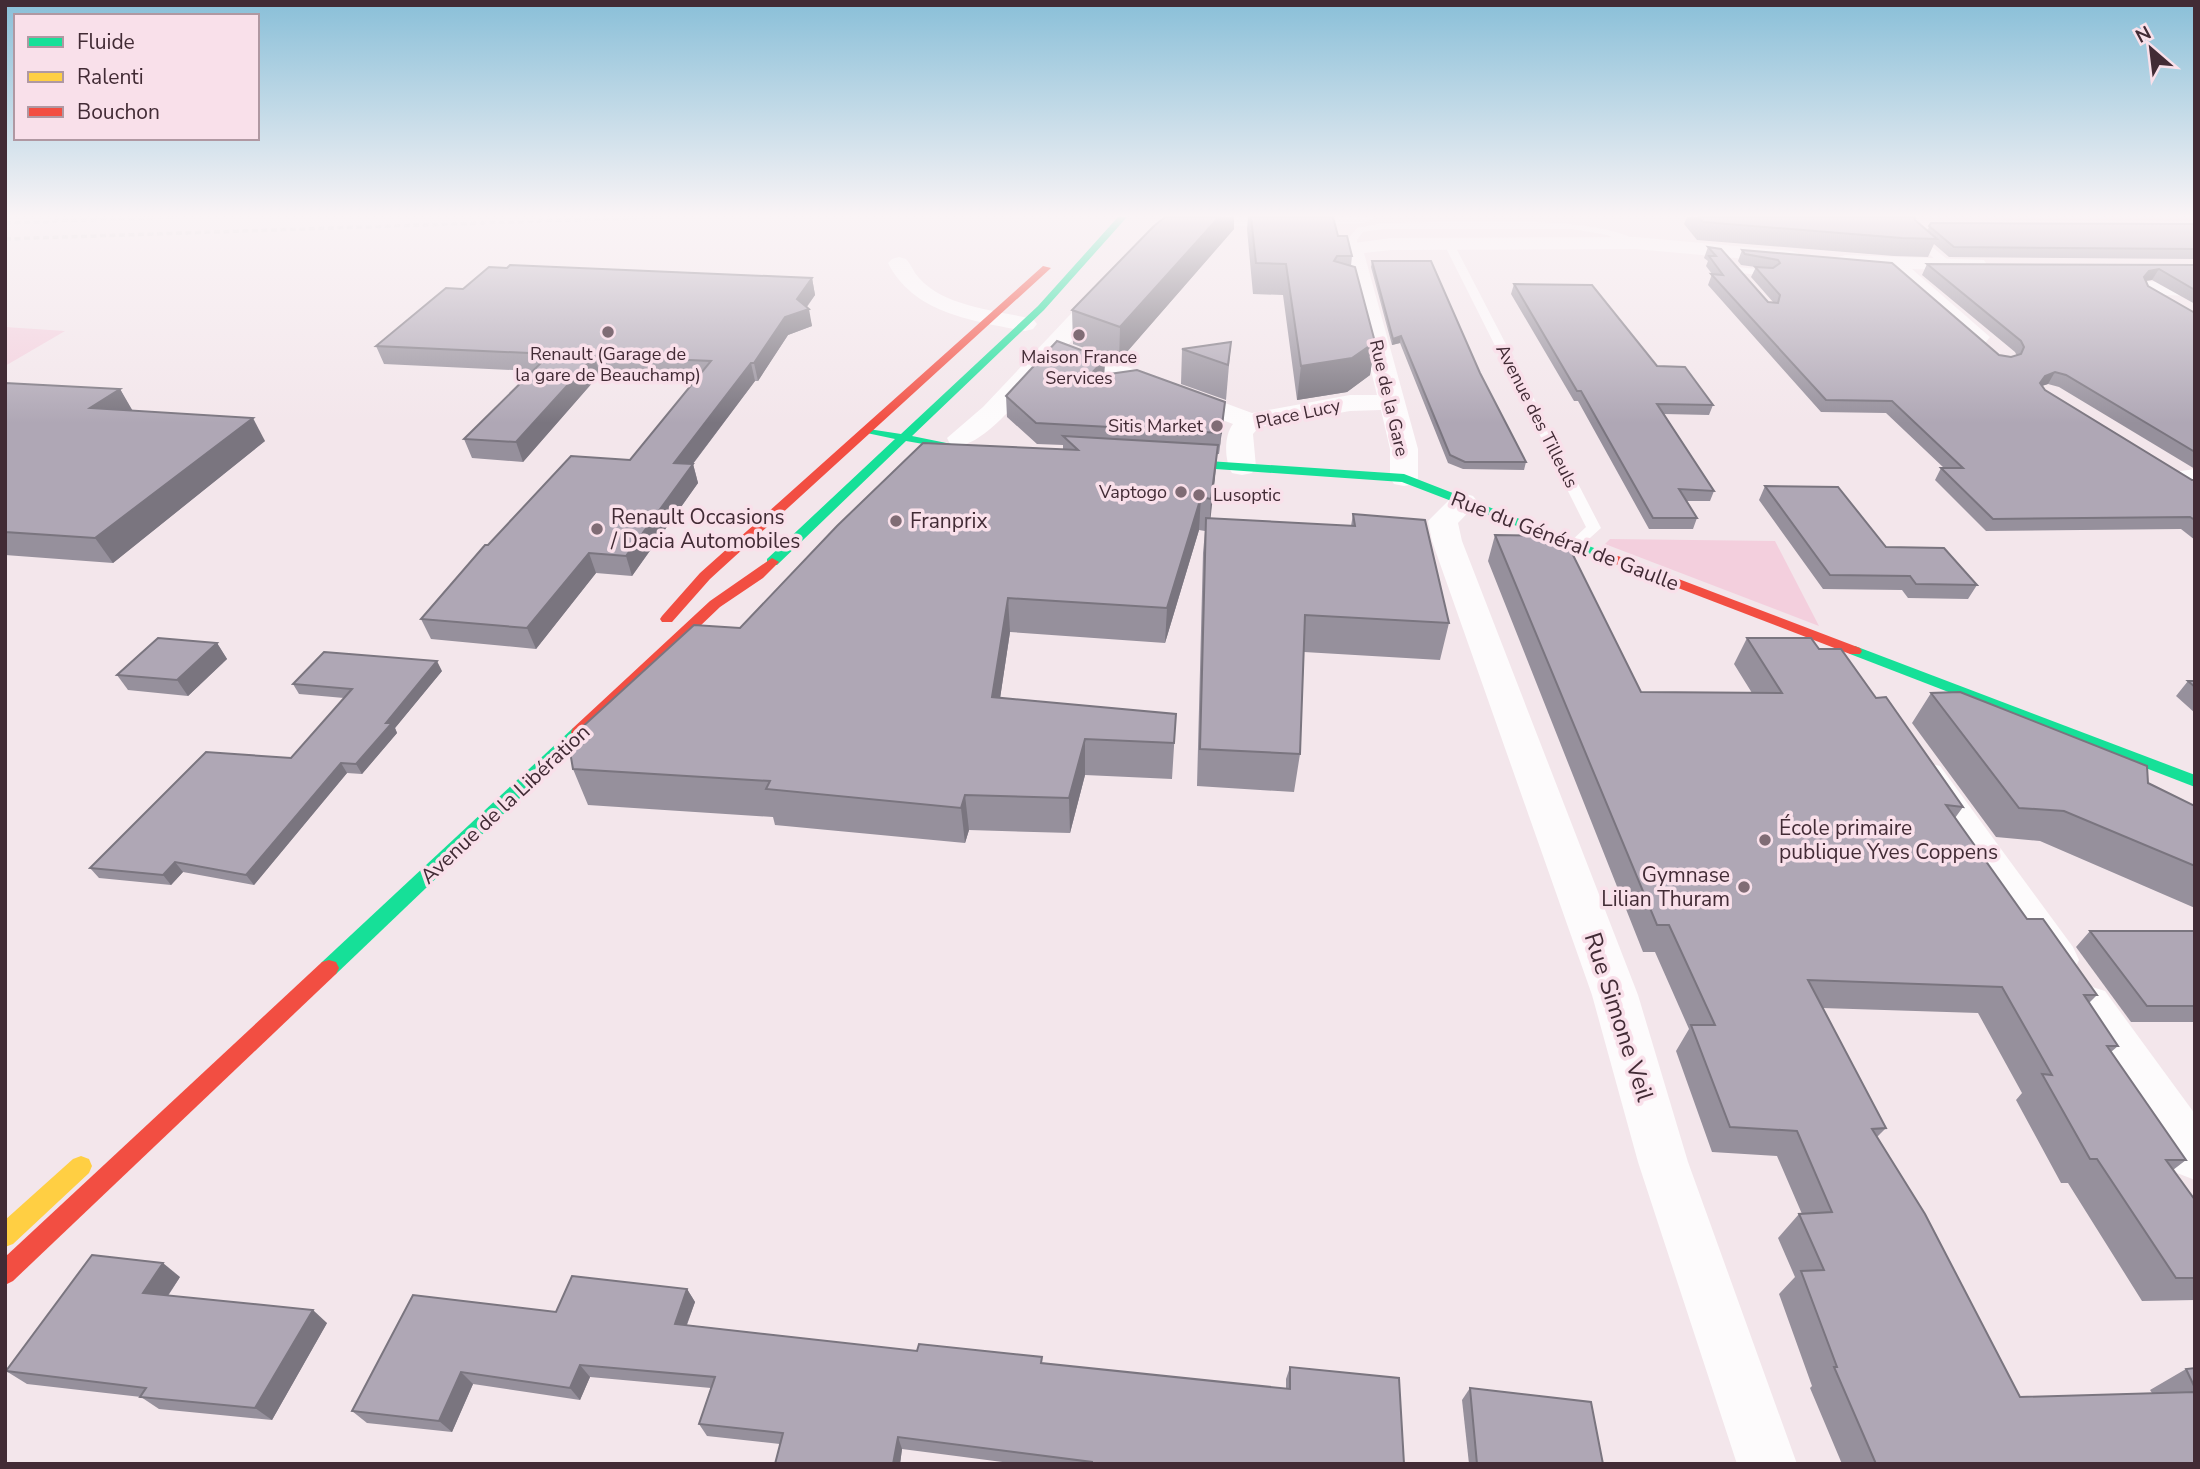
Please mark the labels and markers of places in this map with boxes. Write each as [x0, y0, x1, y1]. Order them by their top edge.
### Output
marker: Renault (Garage de la gare de Beauchamp) [600, 324, 616, 340]
marker: Maison France Services [1071, 327, 1087, 343]
place label: Renault (Garage de la gare de Beauchamp) [515, 342, 701, 387]
place label: Maison France Services [1021, 345, 1137, 390]
place label: Sitis Market [1108, 414, 1204, 438]
marker: Sitis Market [1209, 418, 1225, 434]
place label: Vaptogo [1098, 480, 1167, 504]
place label: Lusoptic [1213, 483, 1281, 507]
marker: Vaptogo [1173, 484, 1189, 500]
marker: Lusoptic [1191, 487, 1207, 503]
place label: Renault Occasions / Dacia Automobiles [610, 503, 800, 555]
place label: Franprix [910, 507, 987, 535]
marker: Franprix [888, 513, 904, 529]
marker: Renault Occasions / Dacia Automobiles [589, 521, 605, 537]
place label: École primaire publique Yves Coppens [1779, 814, 1998, 866]
marker: École primaire publique Yves Coppens [1757, 832, 1773, 848]
place label: Gymnase Lilian Thuram [1601, 861, 1730, 913]
marker: Gymnase Lilian Thuram [1736, 879, 1752, 895]

